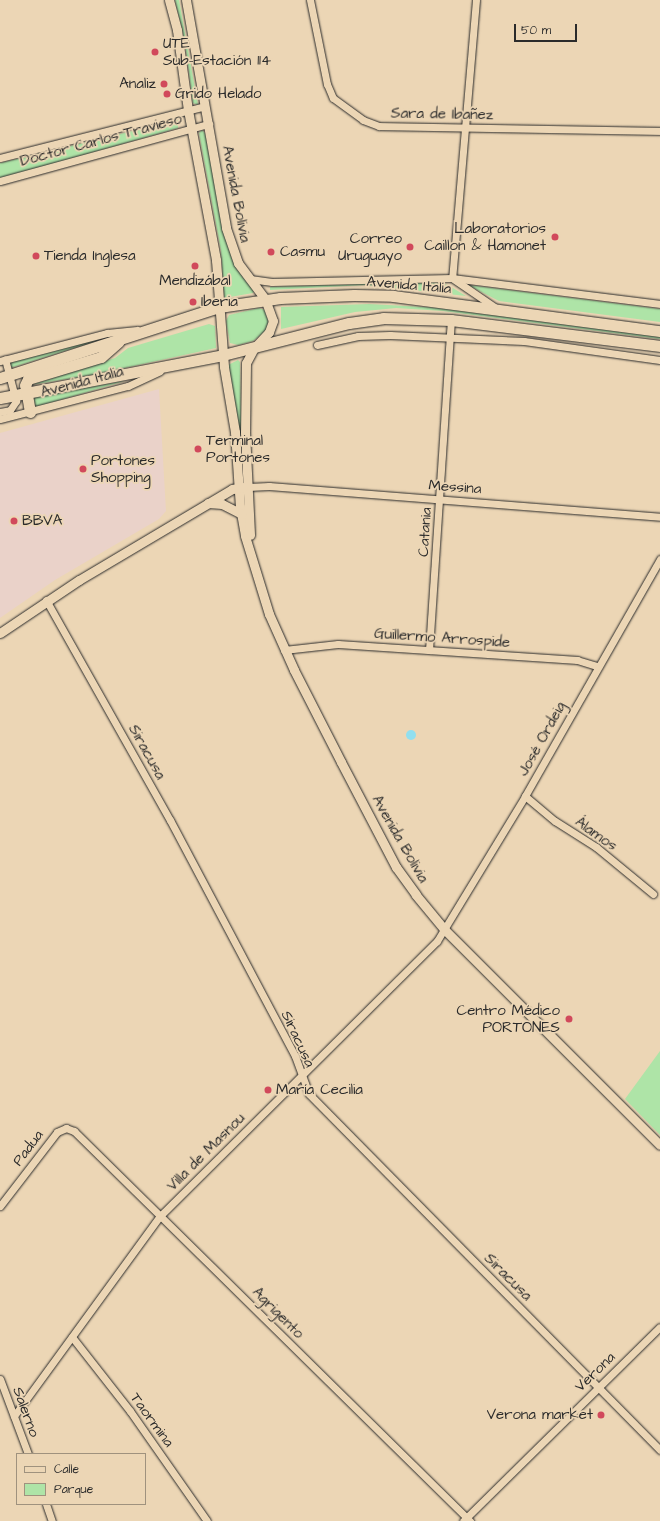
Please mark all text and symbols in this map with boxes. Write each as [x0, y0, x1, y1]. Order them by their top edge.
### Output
scale bar [516, 16, 579, 42]
text: 50 m [521, 22, 551, 39]
place label: UTE Sub-Estación 114 [163, 34, 271, 69]
marker: UTE Sub-Estación 114 [150, 47, 160, 57]
place label: Analiz [119, 75, 156, 93]
marker: Analiz [159, 79, 169, 89]
place label: Grido Helado [175, 85, 261, 103]
marker: Grido Helado [162, 89, 172, 99]
street label: Sara de Ibañez [391, 104, 493, 124]
street label: Doctor Carlos Travieso [18, 110, 184, 170]
street label: Avenida Bolivia [218, 144, 254, 244]
place label: Laboratorios Caillon & Hamonet [424, 219, 546, 254]
place label: Correo Uruguayo [338, 229, 402, 264]
marker: Laboratorios Caillon & Hamonet [549, 231, 561, 243]
marker: Correo Uruguayo [405, 242, 415, 252]
place label: Casmu [280, 243, 325, 261]
marker: Casmu [265, 246, 277, 258]
place label: Tienda Inglesa [44, 247, 136, 265]
marker: Tienda Inglesa [31, 251, 41, 261]
marker: Mendizábal [190, 261, 200, 271]
place label: Mendizábal [159, 272, 231, 290]
street label: Avenida Italia [366, 272, 452, 298]
place label: Iberia [201, 293, 238, 311]
marker: Iberia [188, 297, 198, 307]
street label: Avenida Italia [39, 362, 125, 402]
place label: Terminal Portones [206, 431, 270, 466]
marker: Terminal Portones [193, 444, 203, 454]
place label: Portones Shopping [91, 451, 155, 486]
marker: Portones Shopping [78, 464, 88, 474]
street label: Messina [428, 476, 482, 498]
street label: Catania [414, 507, 436, 557]
place label: BBVA [22, 512, 62, 530]
marker: BBVA [9, 516, 19, 526]
street label: Guillermo Arrospide [374, 624, 510, 652]
street label: José Ordeig [514, 699, 570, 779]
street label: Siracusa [125, 721, 169, 783]
street label: Avenida Bolivia [368, 792, 432, 886]
street label: Álamos [571, 813, 621, 855]
place label: Centro Médico PORTONES [457, 1001, 560, 1036]
street label: Siracusa [277, 1008, 319, 1070]
marker: Centro Médico PORTONES [563, 1013, 575, 1025]
place label: María Cecilia [276, 1081, 363, 1099]
marker: María Cecilia [263, 1085, 273, 1095]
street label: Villa de Masnou [163, 1109, 249, 1195]
street label: Padua [9, 1127, 47, 1169]
street label: Siracusa [480, 1249, 536, 1305]
street label: Agrigento [248, 1283, 308, 1343]
street label: Verona [571, 1348, 619, 1396]
street label: Salerno [9, 1385, 43, 1439]
street label: Taormina [126, 1389, 178, 1451]
place label: Verona market [487, 1406, 593, 1424]
marker: Verona market [596, 1410, 606, 1420]
legend [16, 1453, 146, 1505]
text: Calle [54, 1461, 79, 1478]
text: Parque [54, 1481, 93, 1498]

